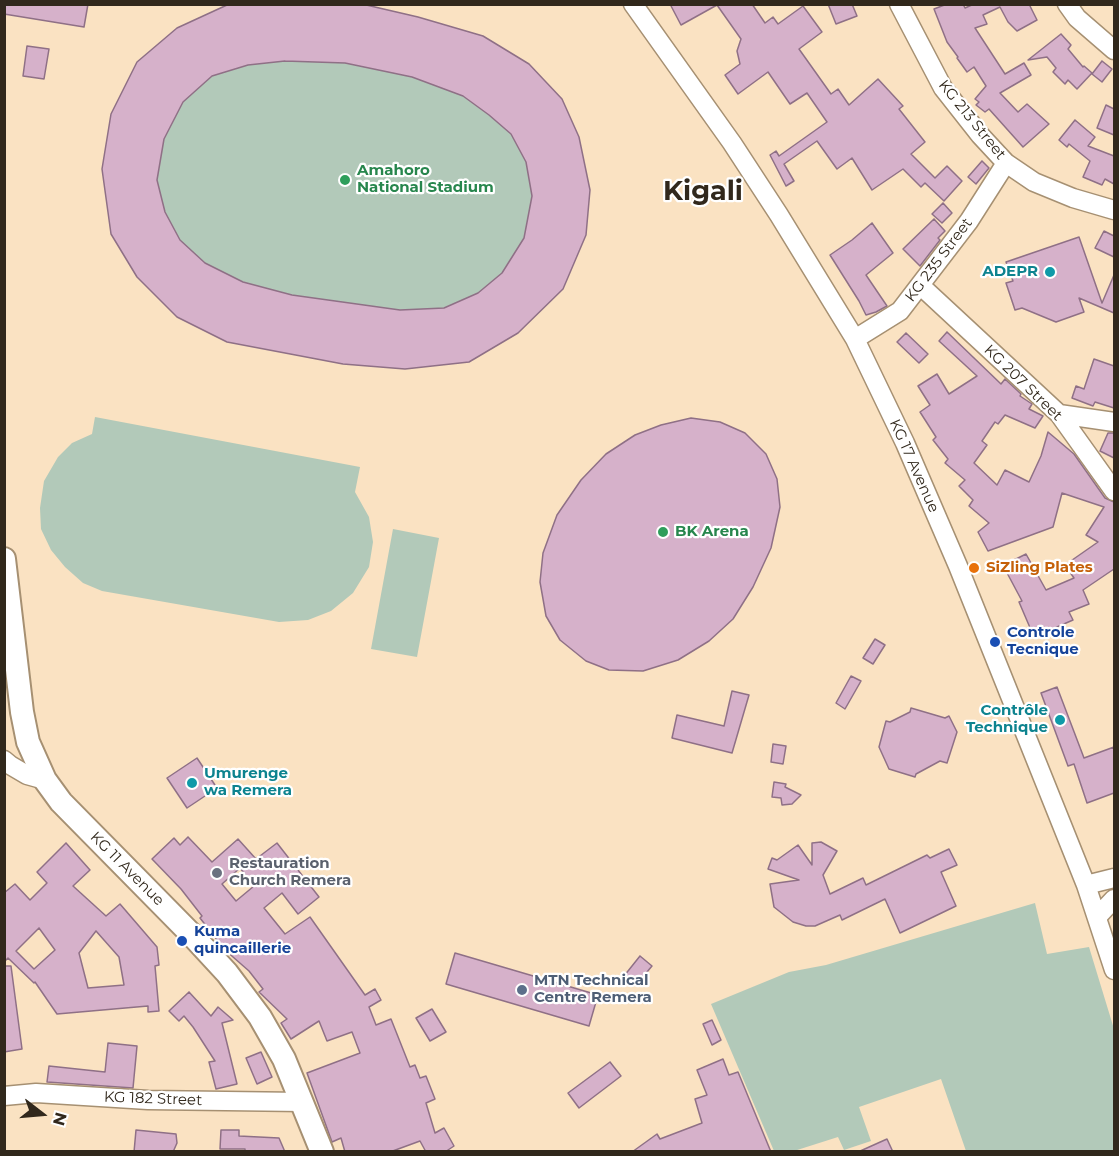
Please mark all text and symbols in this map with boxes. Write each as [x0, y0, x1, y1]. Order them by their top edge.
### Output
street label: KG 213 Street [934, 77, 1010, 163]
place label: Amahoro National Stadium [357, 162, 494, 197]
marker: Amahoro National Stadium [338, 173, 352, 187]
district label: Kigali [663, 176, 743, 208]
street label: KG 235 Street [902, 215, 976, 305]
place label: ADEPR [982, 263, 1038, 281]
marker: ADEPR [1043, 265, 1057, 279]
street label: KG 207 Street [980, 341, 1066, 425]
street label: KG 17 Avenue [885, 416, 943, 516]
place label: BK Arena [675, 523, 749, 541]
marker: BK Arena [656, 525, 670, 539]
place label: SiZling Plates [986, 559, 1093, 577]
marker: SiZling Plates [967, 561, 981, 575]
place label: Controle Tecnique [1007, 624, 1079, 659]
marker: Controle Tecnique [988, 635, 1002, 649]
place label: Contrôle Technique [966, 702, 1048, 737]
marker: Contrôle Technique [1053, 713, 1067, 727]
place label: Umurenge wa Remera [204, 765, 292, 800]
marker: Umurenge wa Remera [185, 776, 199, 790]
street label: KG 11 Avenue [86, 828, 168, 910]
place label: Restauration Church Remera [229, 855, 351, 890]
marker: Restauration Church Remera [210, 866, 224, 880]
place label: Kuma quincaillerie [194, 923, 291, 958]
marker: Kuma quincaillerie [175, 934, 189, 948]
place label: MTN Technical Centre Remera [534, 972, 652, 1007]
marker: MTN Technical Centre Remera [515, 983, 529, 997]
north arrow [12, 1084, 72, 1144]
street label: KG 182 Street [104, 1088, 202, 1110]
text: N [49, 1110, 71, 1128]

